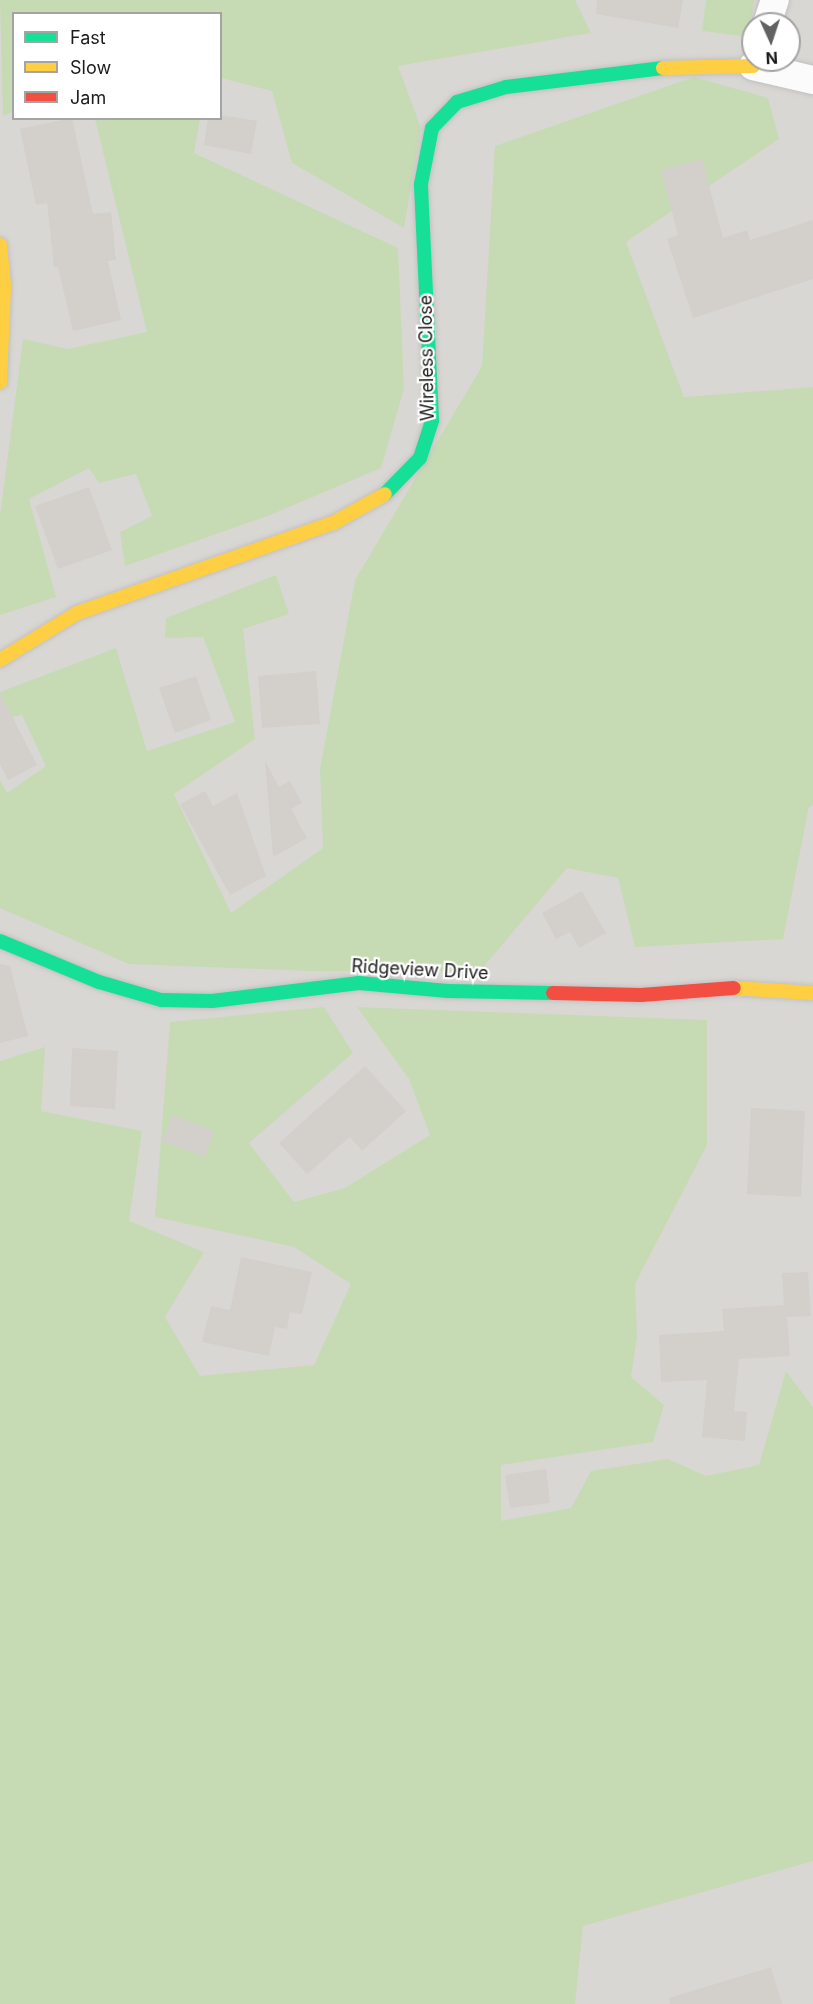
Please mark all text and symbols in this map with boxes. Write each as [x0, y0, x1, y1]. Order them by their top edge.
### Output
legend [12, 12, 222, 120]
north arrow [741, 12, 801, 72]
text: Fast [70, 27, 106, 48]
text: N [765, 48, 778, 68]
text: Slow [70, 57, 111, 78]
text: Jam [70, 87, 106, 108]
street label: Wireless Close [415, 295, 439, 421]
street label: Ridgeview Drive [351, 956, 489, 984]

